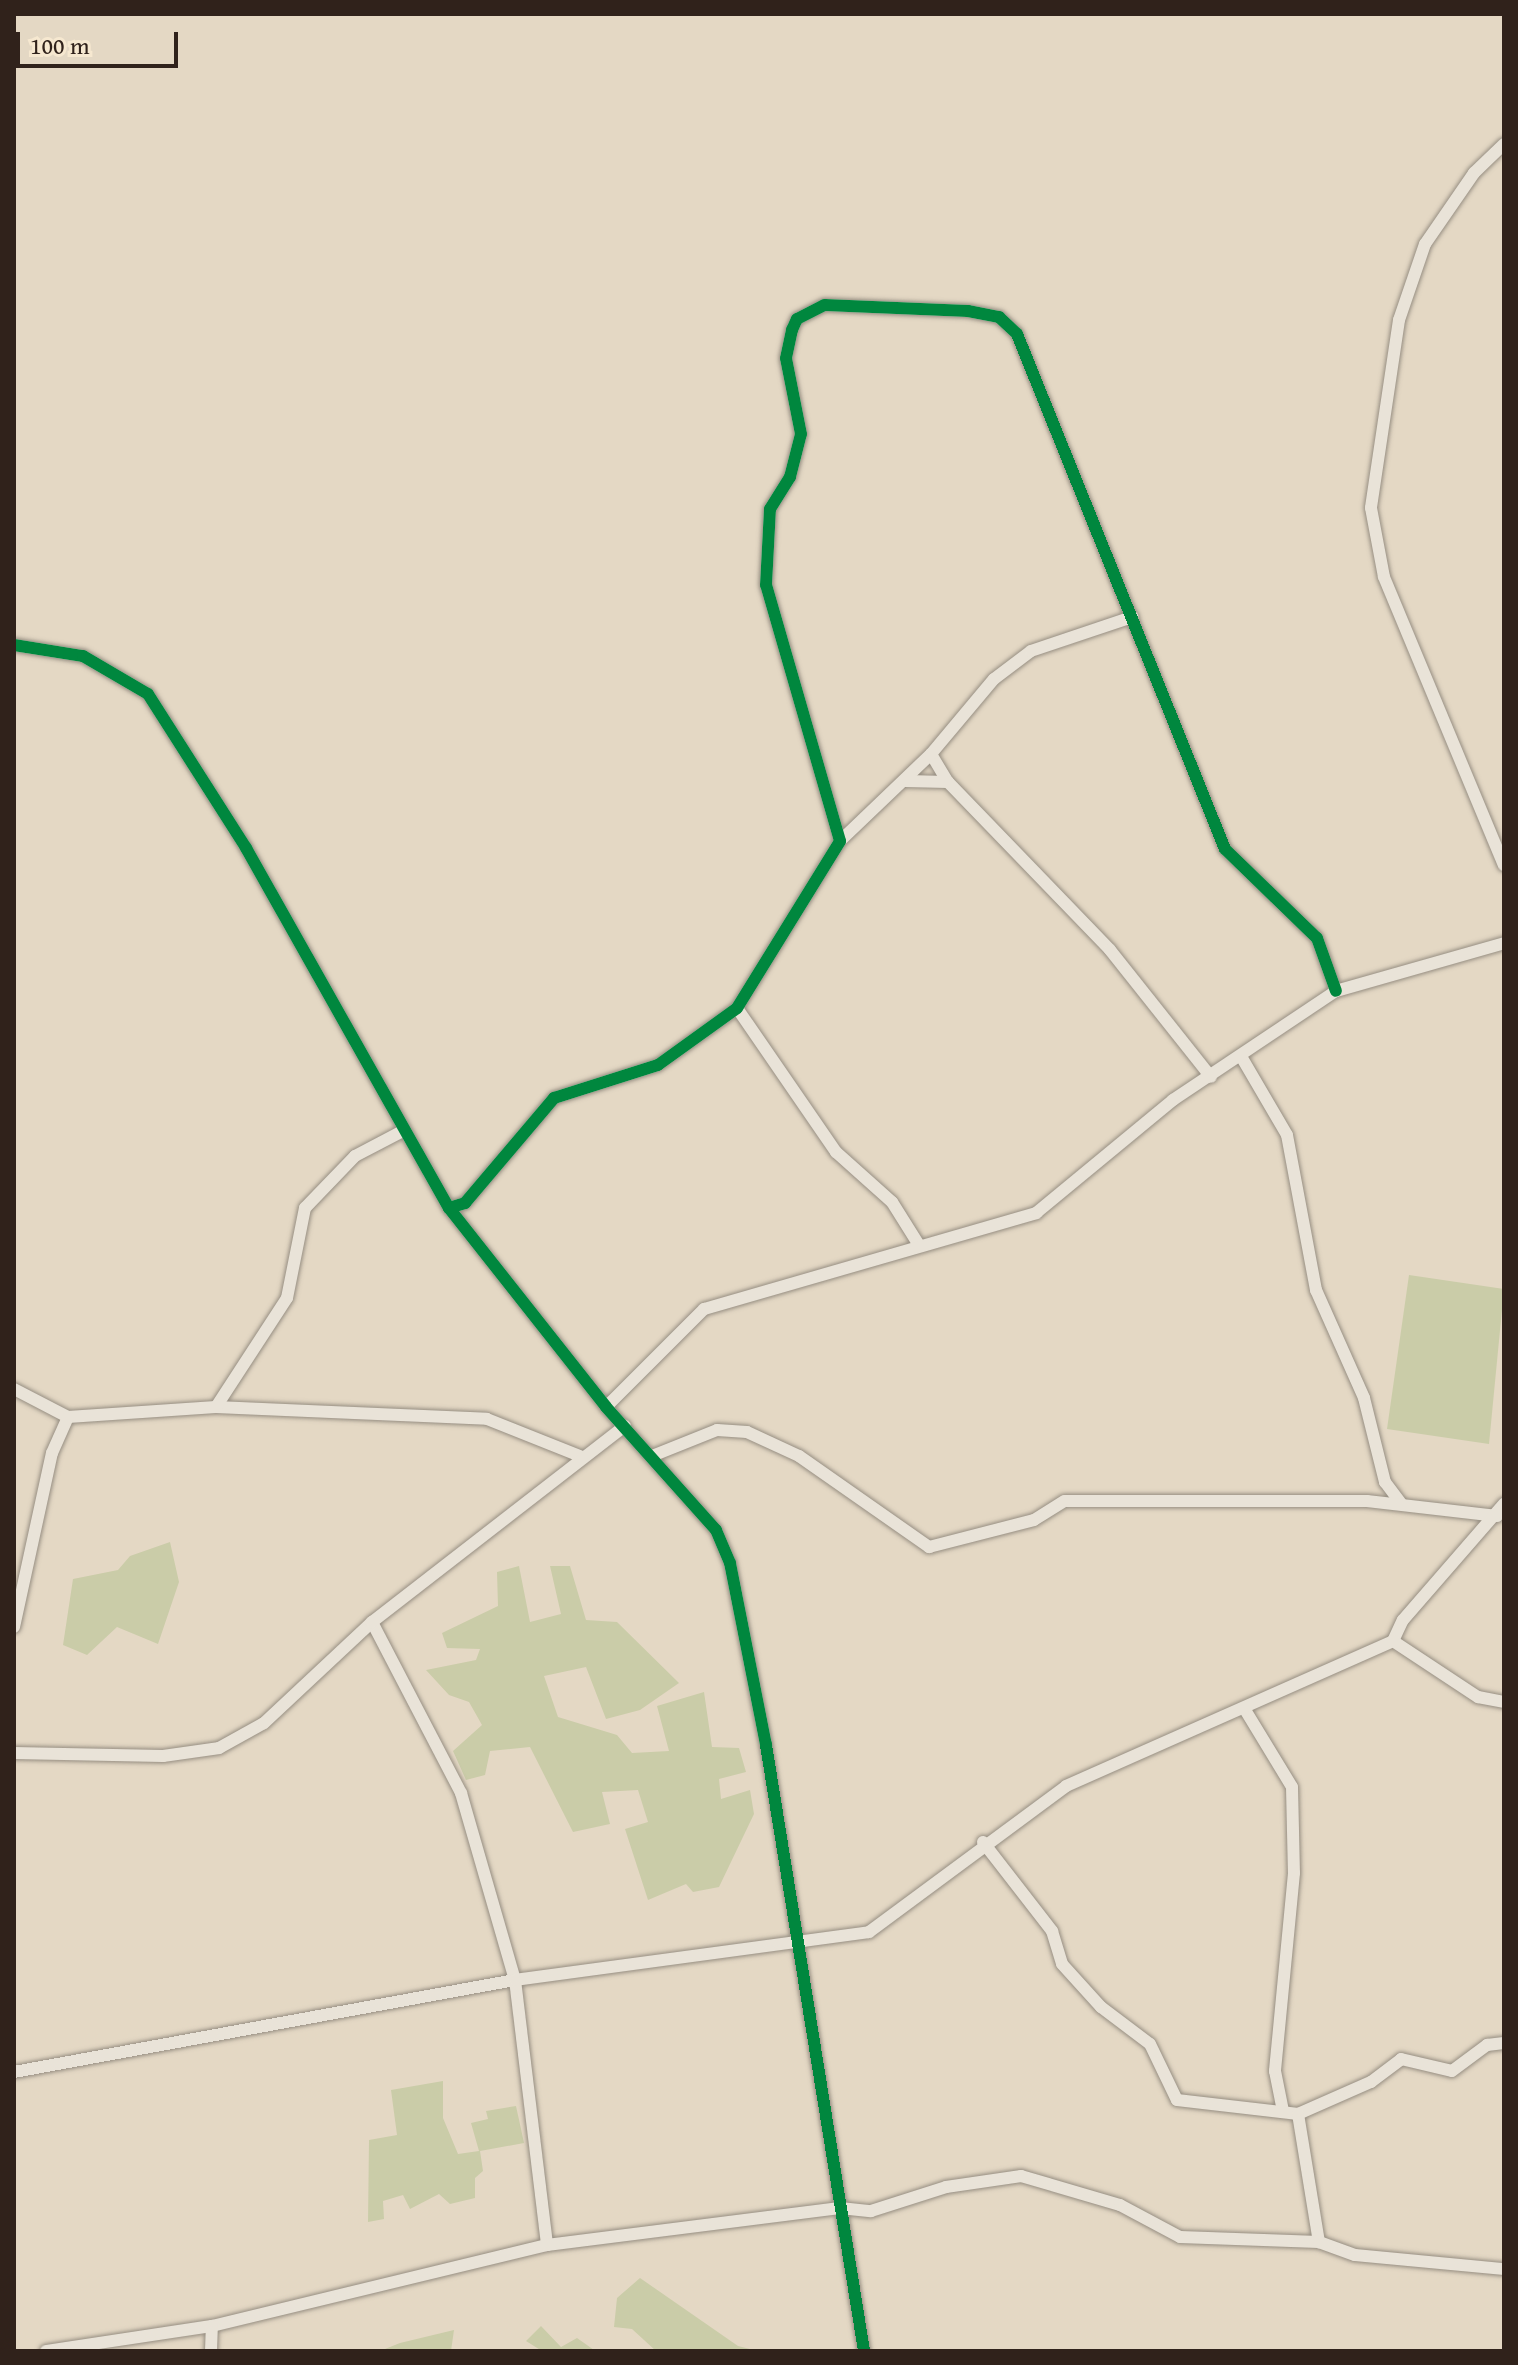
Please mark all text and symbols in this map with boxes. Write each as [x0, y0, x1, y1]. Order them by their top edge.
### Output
scale bar [20, 16, 182, 66]
text: 100 m [30, 28, 90, 63]

